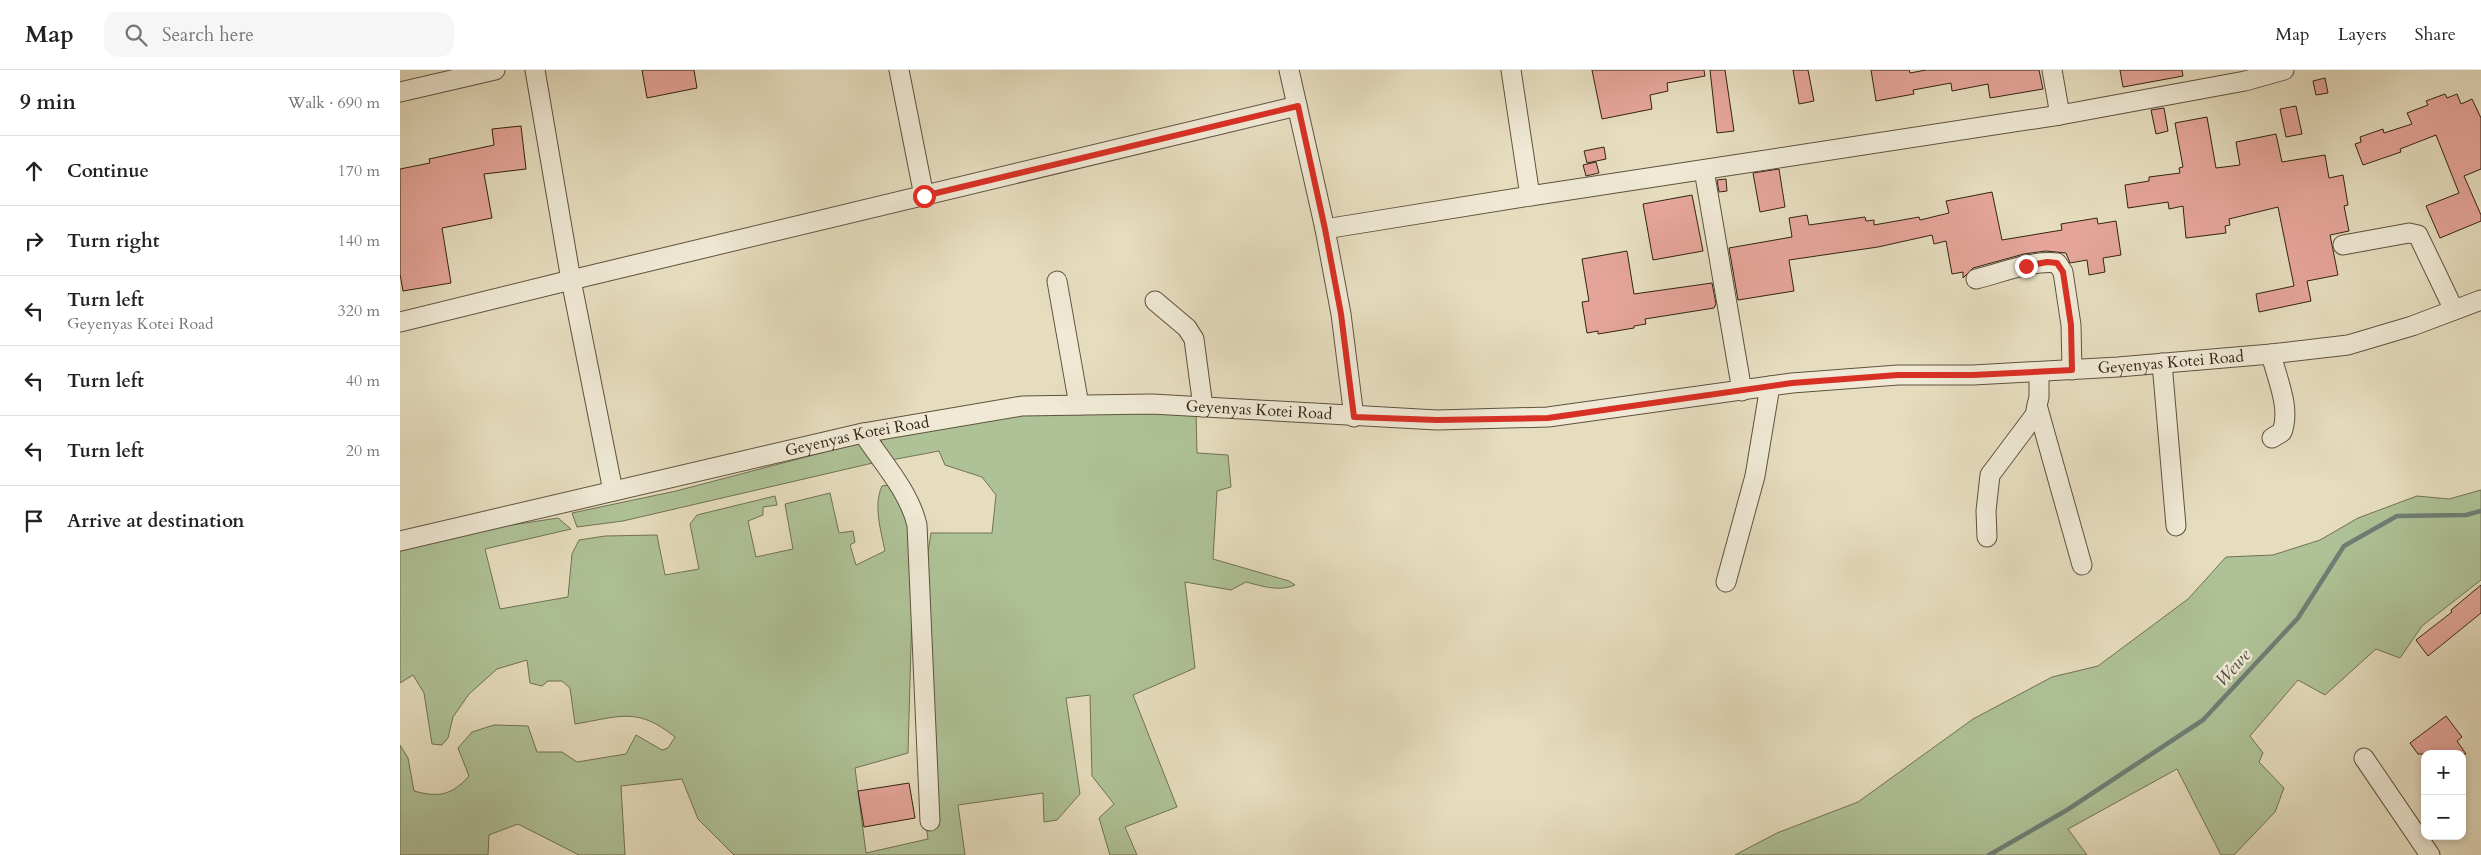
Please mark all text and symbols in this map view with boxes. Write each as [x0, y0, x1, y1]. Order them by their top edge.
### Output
search box [104, 12, 454, 57]
text: Map [25, 18, 74, 51]
icon: search [122, 21, 150, 49]
text: Search here [162, 22, 254, 48]
text: Map [2275, 22, 2310, 47]
text: Layers [2338, 22, 2387, 47]
text: Share [2415, 22, 2456, 47]
text: 9 min [20, 88, 76, 117]
text: Walk · 690 m [288, 92, 380, 114]
icon: ahead [20, 157, 48, 185]
text: Continue [67, 158, 149, 184]
text: 170 m [338, 160, 380, 182]
route start [913, 185, 936, 208]
icon: right [20, 227, 48, 255]
text: Turn right [67, 228, 159, 254]
text: 140 m [338, 230, 380, 252]
route end [2015, 255, 2038, 278]
text: Turn left [67, 287, 144, 313]
icon: left [20, 297, 48, 325]
text: 320 m [338, 300, 380, 322]
text: Geyenyas Kotei Road [67, 313, 214, 335]
street label: Geyenyas Kotei Road [2097, 345, 2245, 379]
icon: left [20, 367, 48, 395]
text: Turn left [67, 368, 144, 394]
text: 40 m [346, 370, 380, 392]
street label: Geyenyas Kotei Road [1185, 395, 1333, 425]
street label: Geyenyas Kotei Road [783, 411, 931, 462]
icon: left [20, 437, 48, 465]
text: Turn left [67, 438, 144, 464]
text: 20 m [346, 440, 380, 462]
icon: arrive [20, 507, 48, 535]
text: Arrive at destination [67, 508, 244, 534]
water label: Wewe [2210, 643, 2257, 692]
map controls [2421, 750, 2466, 840]
button: + [2421, 750, 2466, 795]
button: − [2421, 795, 2466, 840]

